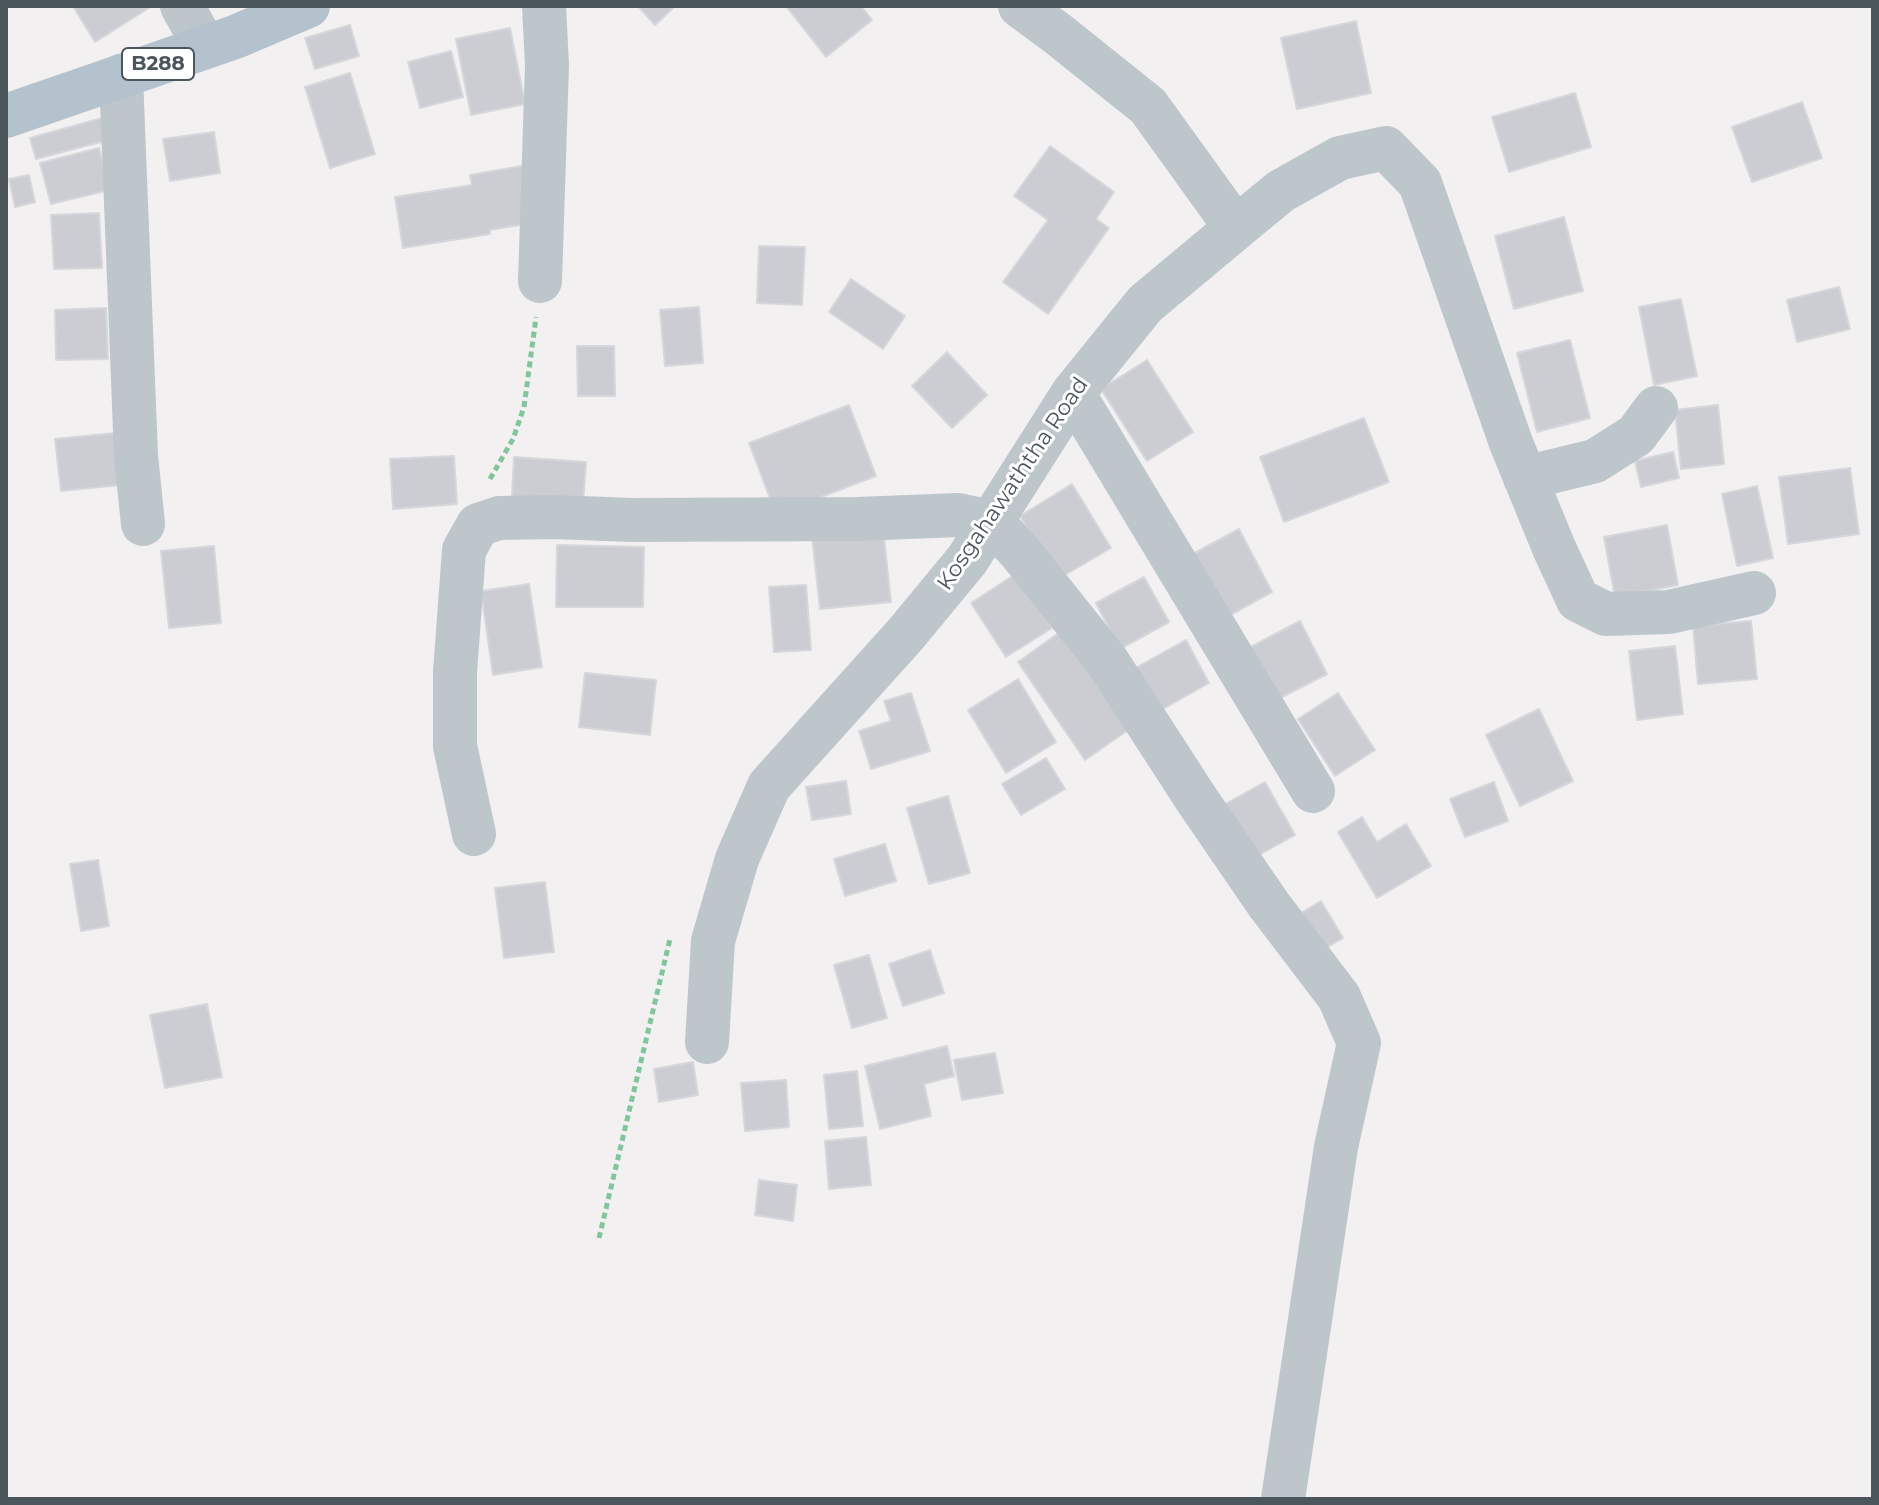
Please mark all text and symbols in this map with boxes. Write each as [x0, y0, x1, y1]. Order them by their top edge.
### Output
road number: B288 [122, 48, 194, 80]
street label: Kosgahawaththa Road [932, 373, 1094, 595]

